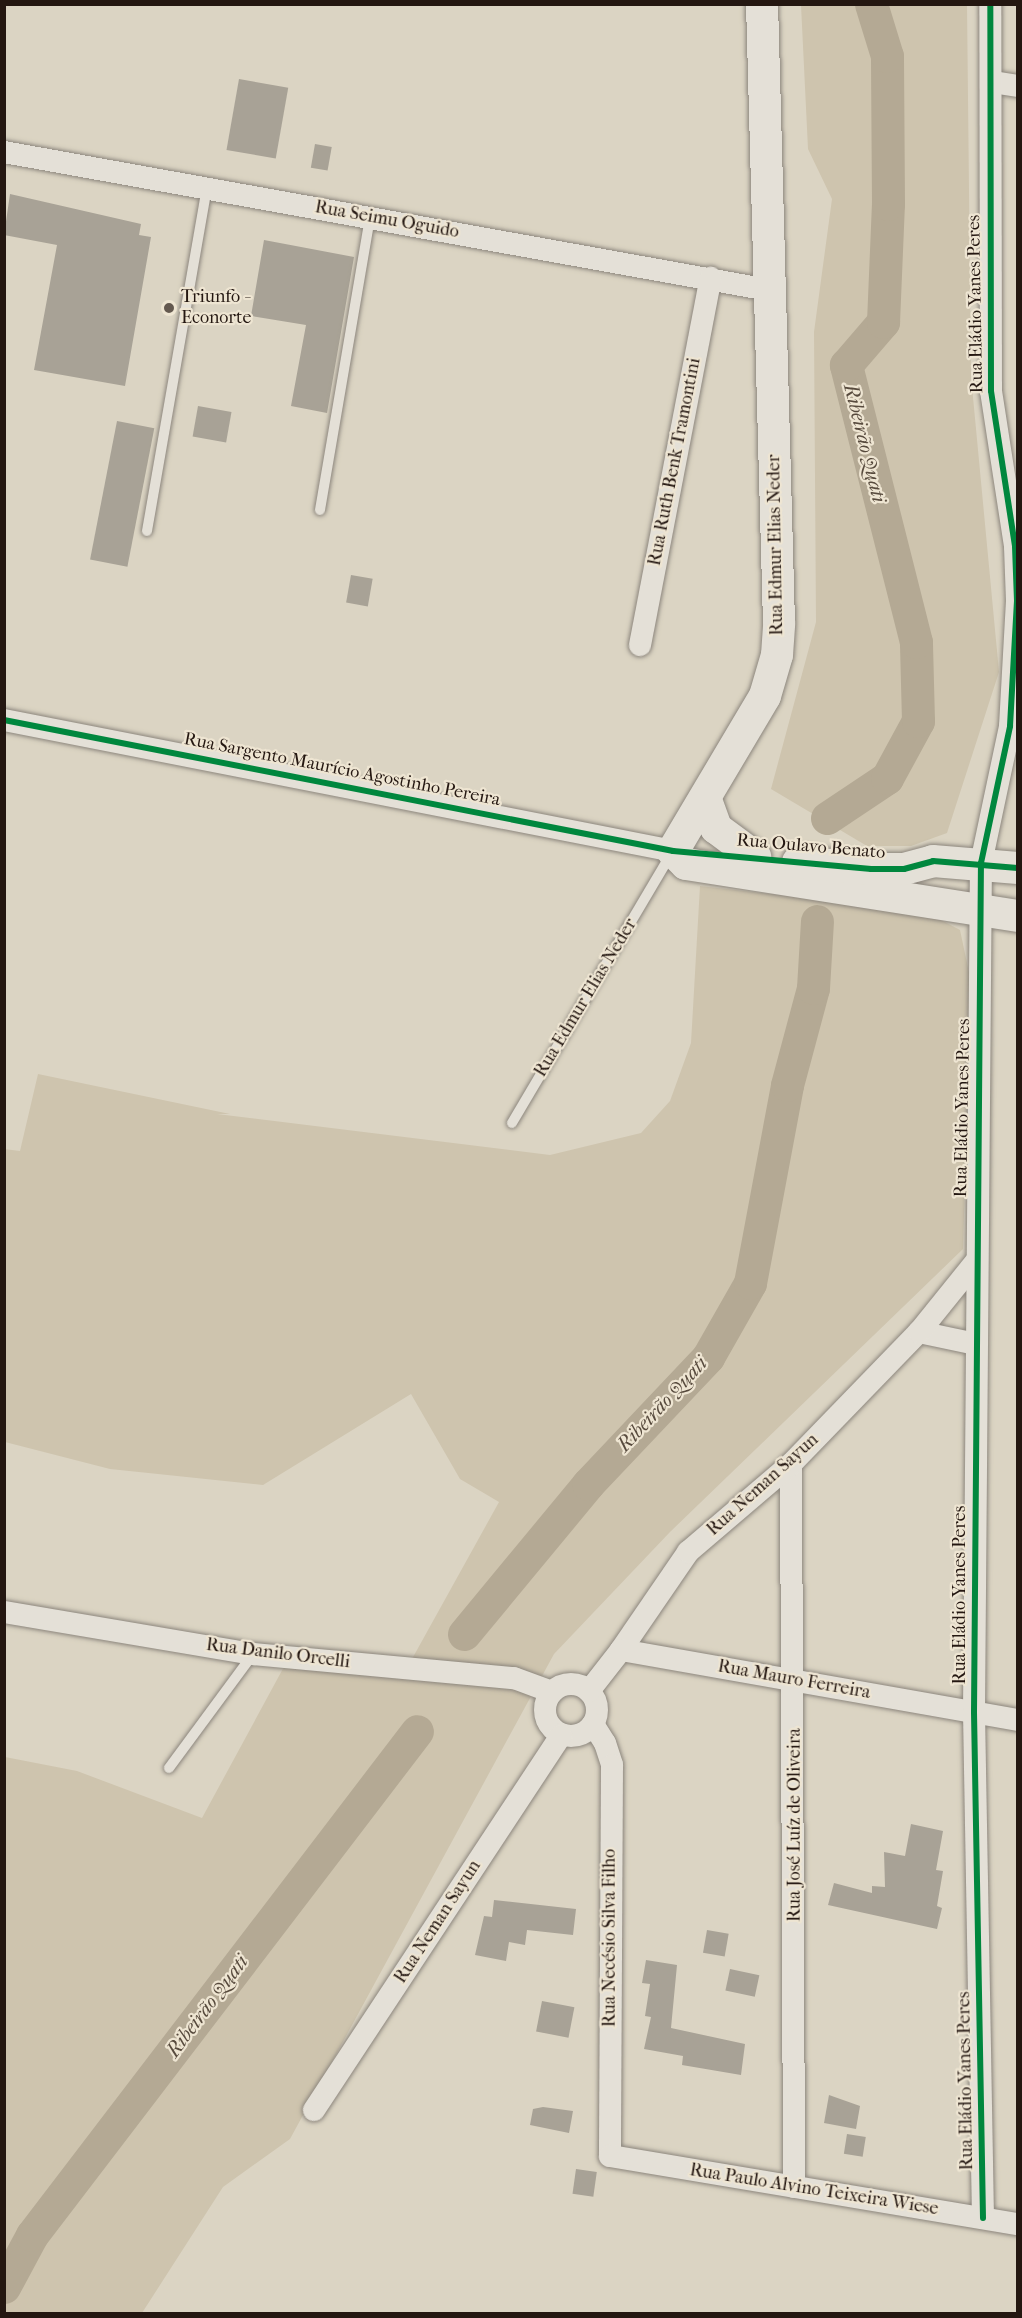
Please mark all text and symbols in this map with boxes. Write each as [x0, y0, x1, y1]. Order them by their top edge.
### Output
street label: Rua Seimu Oguido [313, 197, 461, 243]
street label: Rua Eládio Yanes Peres [964, 214, 988, 394]
place label: Triunfo - Econorte [181, 287, 251, 330]
marker: Triunfo - Econorte [162, 301, 176, 315]
street label: Rua Ruth Benk Tramontini [644, 356, 706, 568]
water label: Ribeirão Quati [839, 381, 891, 505]
street label: Rua Edmur Elias Neder [764, 454, 788, 636]
street label: Rua Sargento Maurício Agostinho Pereira [182, 729, 502, 811]
street label: Rua Oulavo Benato [736, 830, 886, 864]
street label: Rua Edmur Elias Neder [530, 915, 642, 1081]
street label: Rua Eládio Yanes Peres [951, 1018, 975, 1198]
water label: Ribeirão Quati [612, 1351, 712, 1457]
street label: Rua Neman Sayun [703, 1429, 823, 1541]
street label: Rua Eládio Yanes Peres [949, 1506, 971, 1684]
street label: Rua Danilo Orcelli [205, 1634, 351, 1674]
street label: Rua Mauro Ferreira [716, 1656, 872, 1704]
street label: Rua José Luíz de Oliveira [784, 1728, 806, 1922]
street label: Rua Necésio Silva Filho [599, 1849, 621, 2027]
street label: Rua Neman Sayun [390, 1856, 486, 1988]
water label: Ribeirão Quati [161, 1950, 253, 2062]
street label: Rua Eládio Yanes Peres [954, 1991, 978, 2171]
street label: Rua Paulo Alvino Teixeira Wiese [688, 2160, 940, 2220]

